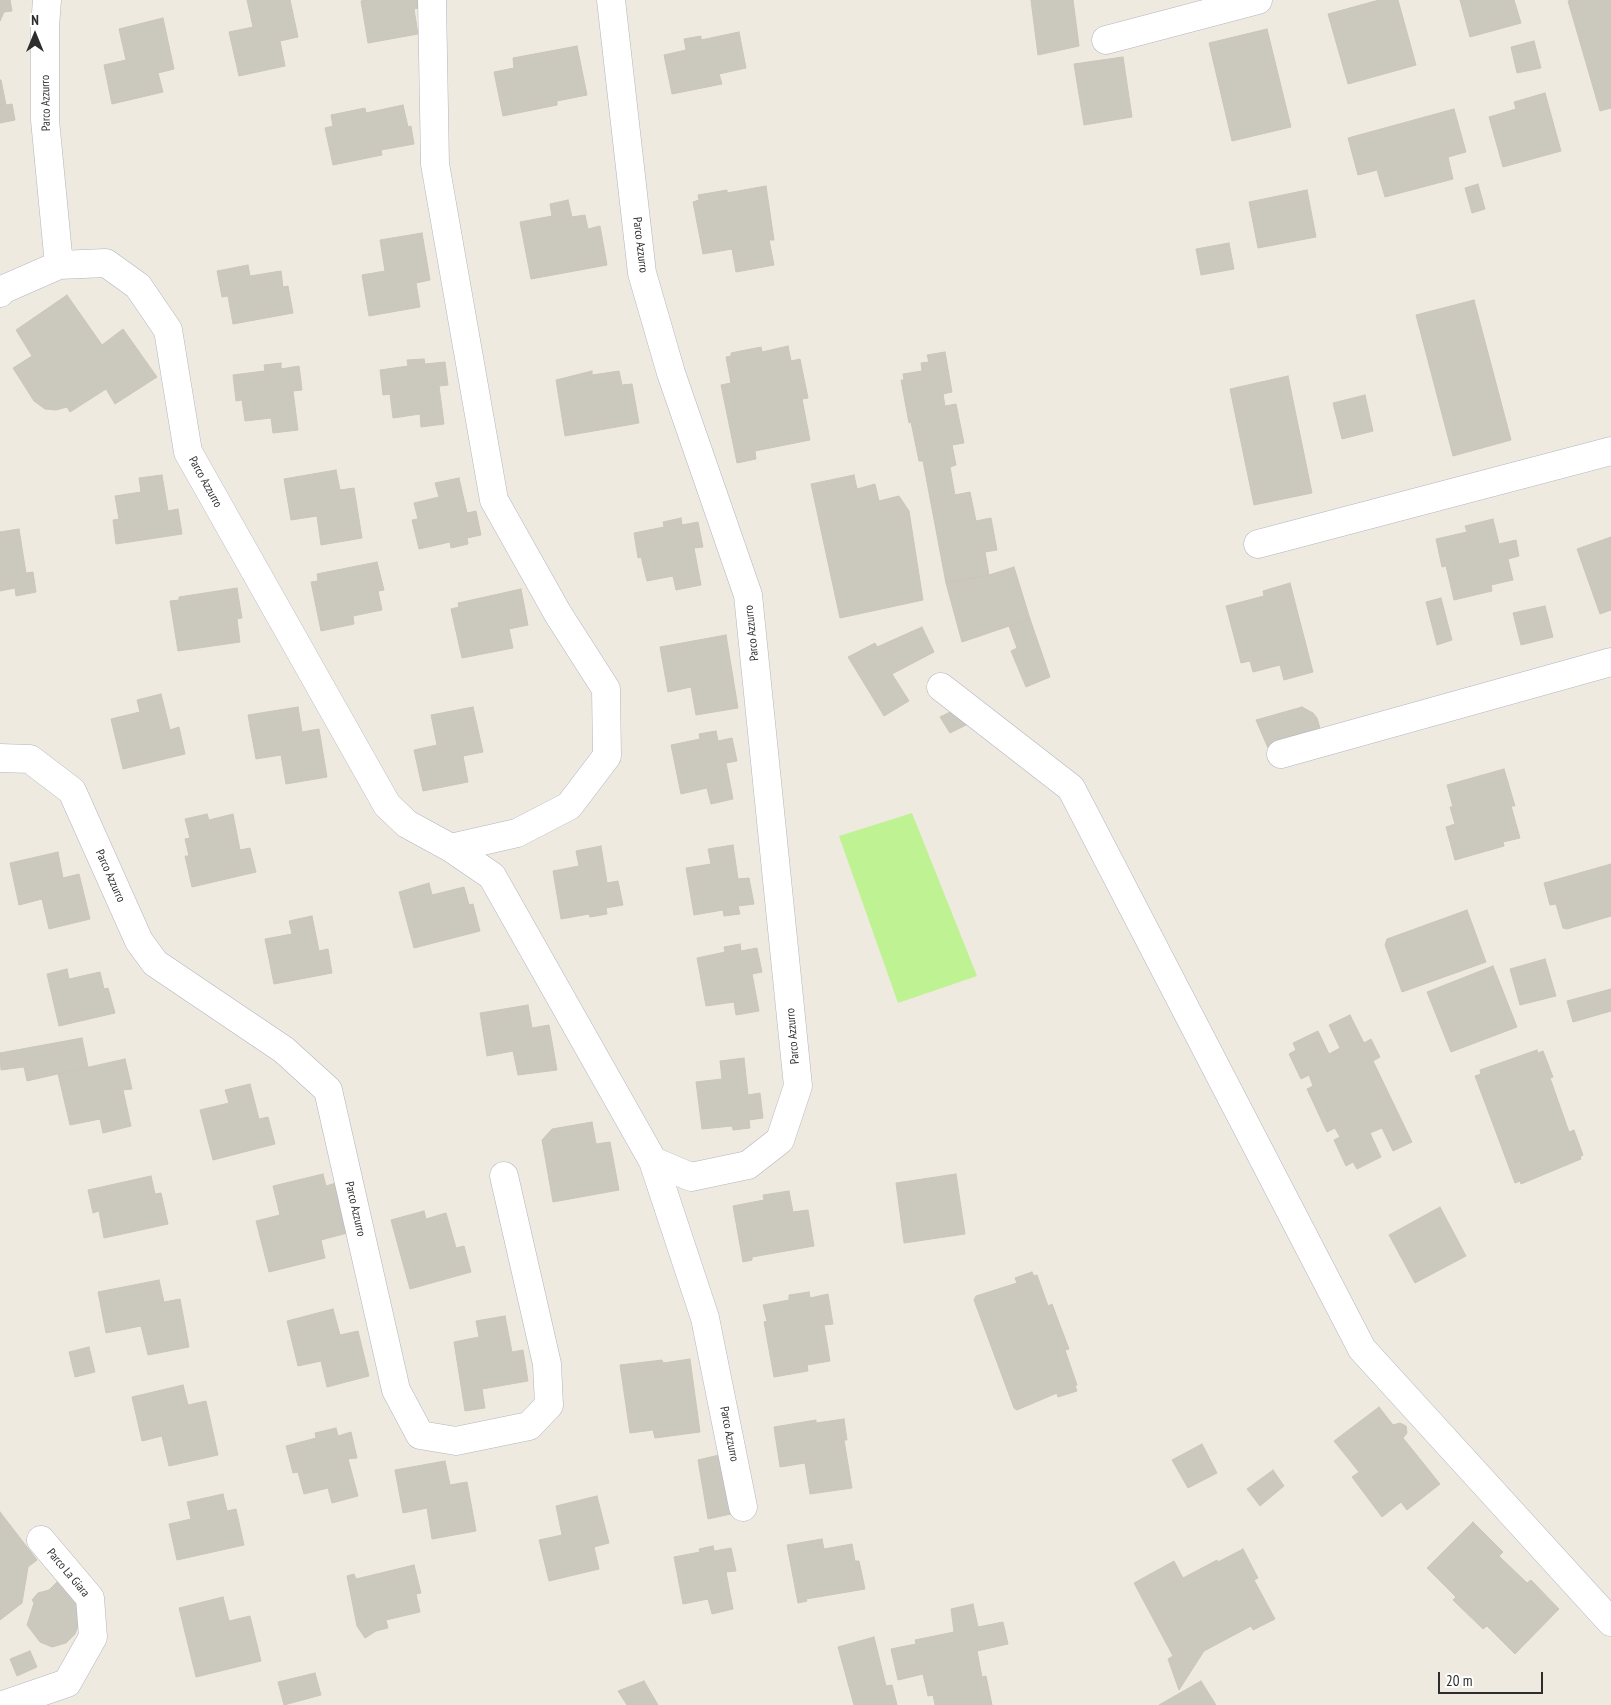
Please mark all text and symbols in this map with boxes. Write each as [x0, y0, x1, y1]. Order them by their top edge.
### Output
north arrow [10, 10, 60, 60]
text: N [31, 11, 39, 29]
street label: Parco Azzurro [38, 75, 54, 131]
street label: Parco Azzurro [629, 216, 651, 274]
street label: Parco Azzurro [185, 454, 225, 510]
street label: Parco Azzurro [742, 604, 762, 662]
street label: Parco Azzurro [92, 847, 128, 905]
street label: Parco Azzurro [783, 1007, 803, 1065]
street label: Parco Azzurro [342, 1180, 368, 1238]
street label: Parco Azzurro [717, 1405, 741, 1463]
street label: Parco La Giara [44, 1546, 92, 1600]
scale bar [1441, 1662, 1546, 1694]
text: 20 m [1446, 1671, 1472, 1690]

